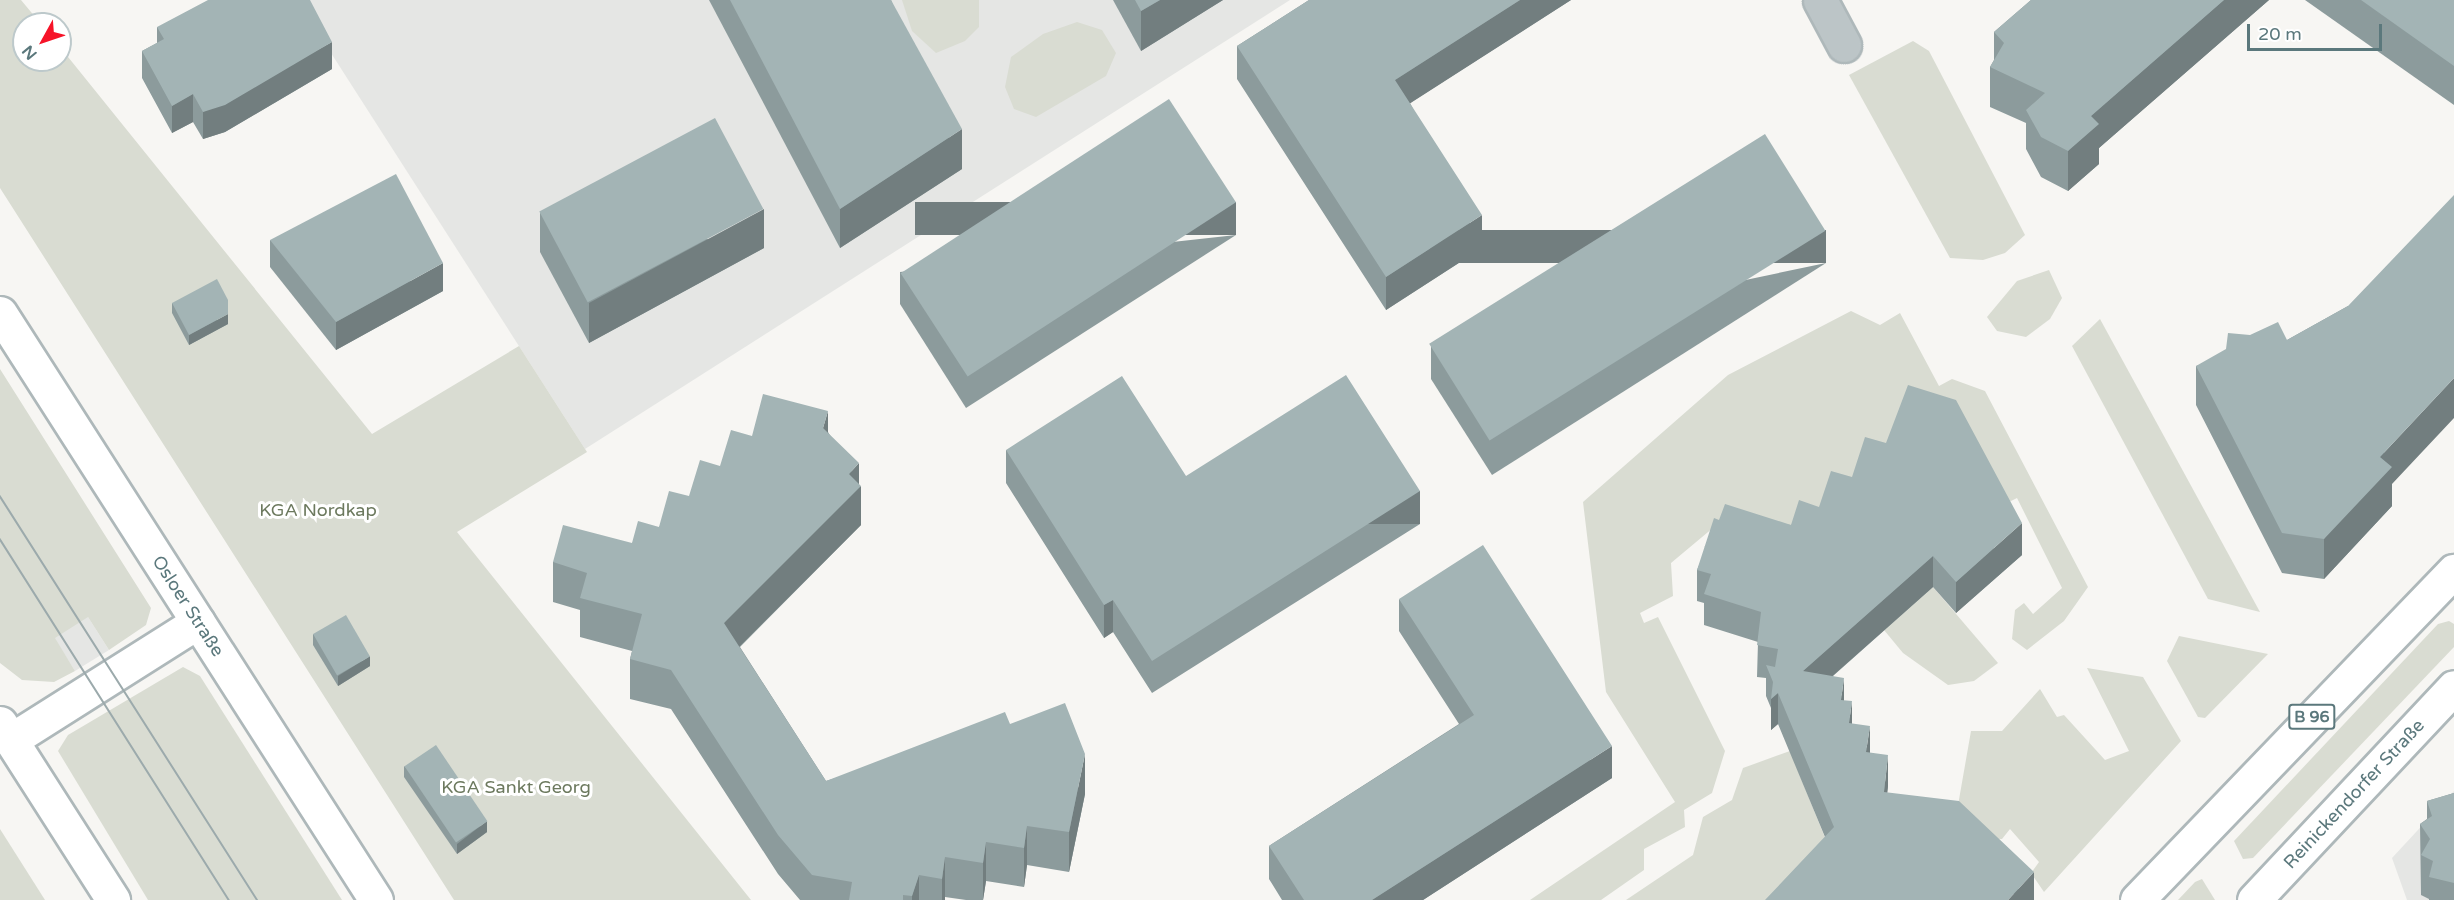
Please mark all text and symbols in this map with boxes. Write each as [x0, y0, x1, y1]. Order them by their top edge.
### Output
north arrow [12, 12, 72, 72]
scale bar [2250, 12, 2385, 50]
text: 20 m [2258, 23, 2302, 45]
text: N [18, 41, 42, 64]
park label: KGA Nordkap [259, 499, 377, 521]
street label: Osloer Straße [147, 551, 229, 661]
road number: B 96 [2288, 704, 2336, 730]
street label: Reinickendorfer Straße [2279, 715, 2429, 873]
park label: KGA Sankt Georg [441, 776, 591, 798]

